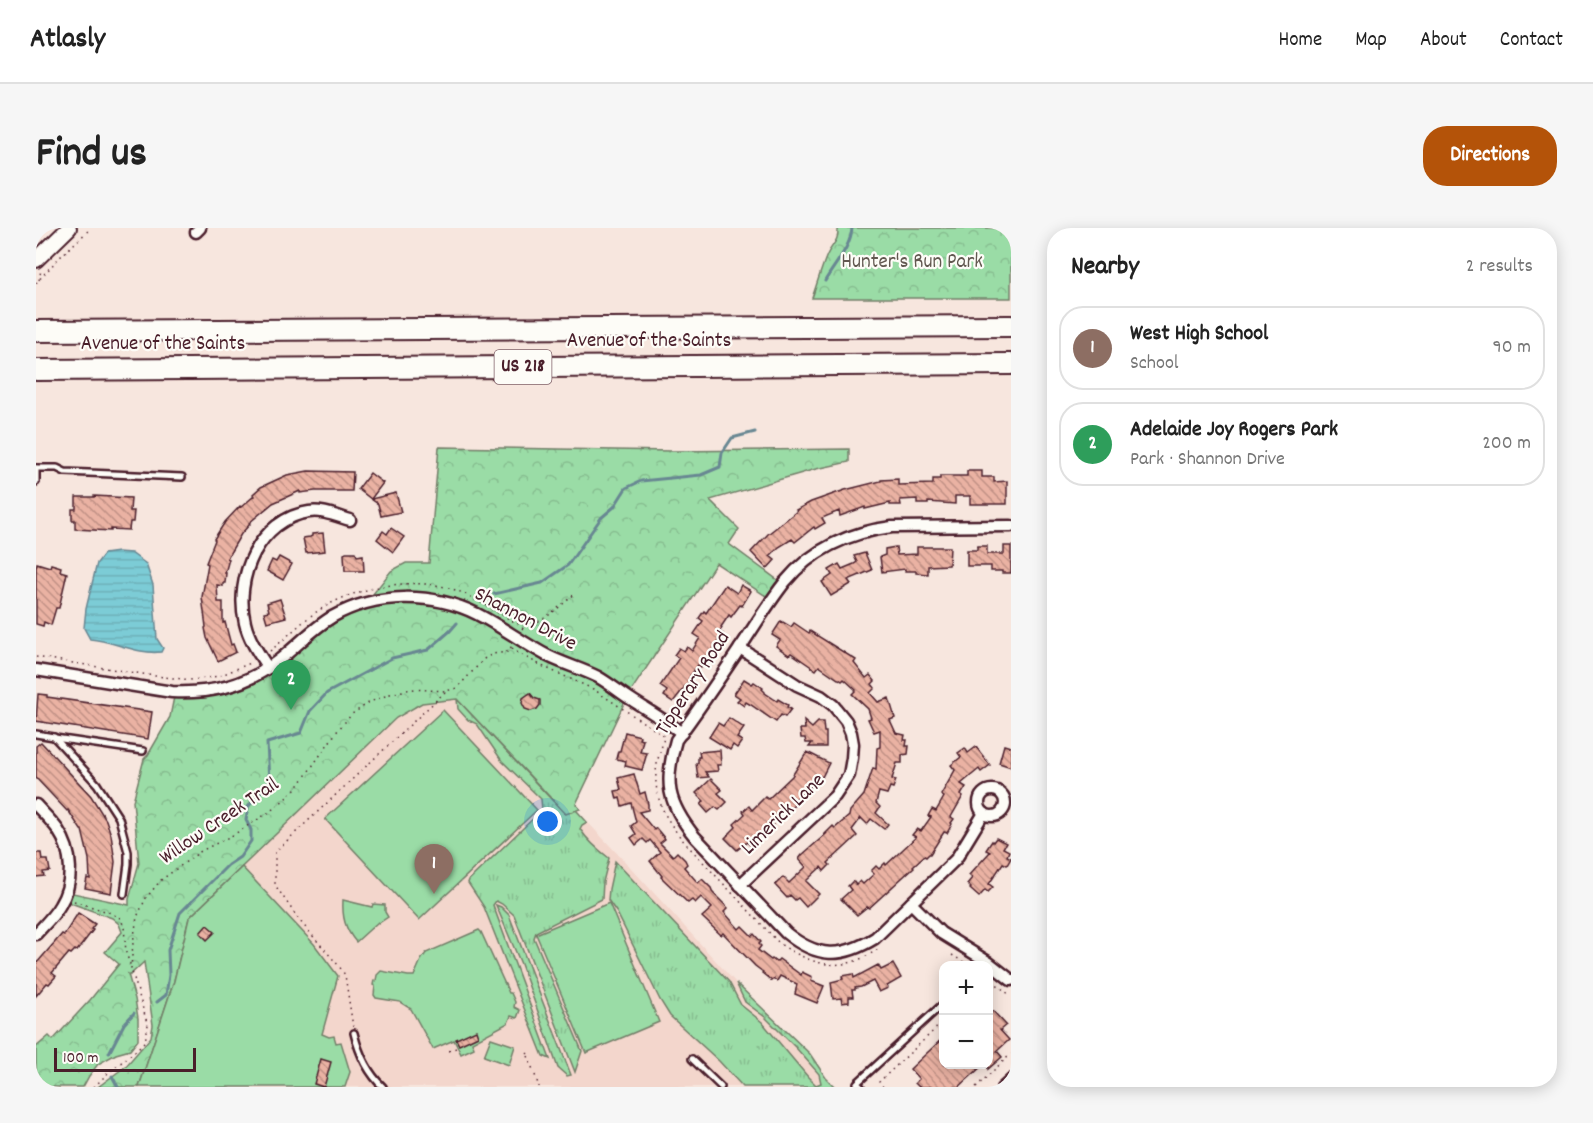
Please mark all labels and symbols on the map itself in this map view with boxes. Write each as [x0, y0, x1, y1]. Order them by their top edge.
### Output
park label: Hunter's Run Park [841, 248, 983, 278]
street label: Avenue of the Saints [567, 327, 731, 357]
street label: Avenue of the Saints [81, 330, 245, 360]
road number: US 218 [494, 350, 552, 384]
street label: Shannon Drive [468, 580, 582, 660]
street label: Tipperary Road [649, 626, 739, 742]
pin: 2 [272, 660, 310, 710]
street label: Limerick Lane [735, 767, 833, 863]
street label: Willow Creek Trail [154, 771, 286, 873]
your location [533, 807, 562, 836]
pin: 1 [414, 844, 454, 894]
scale bar [54, 1045, 196, 1072]

